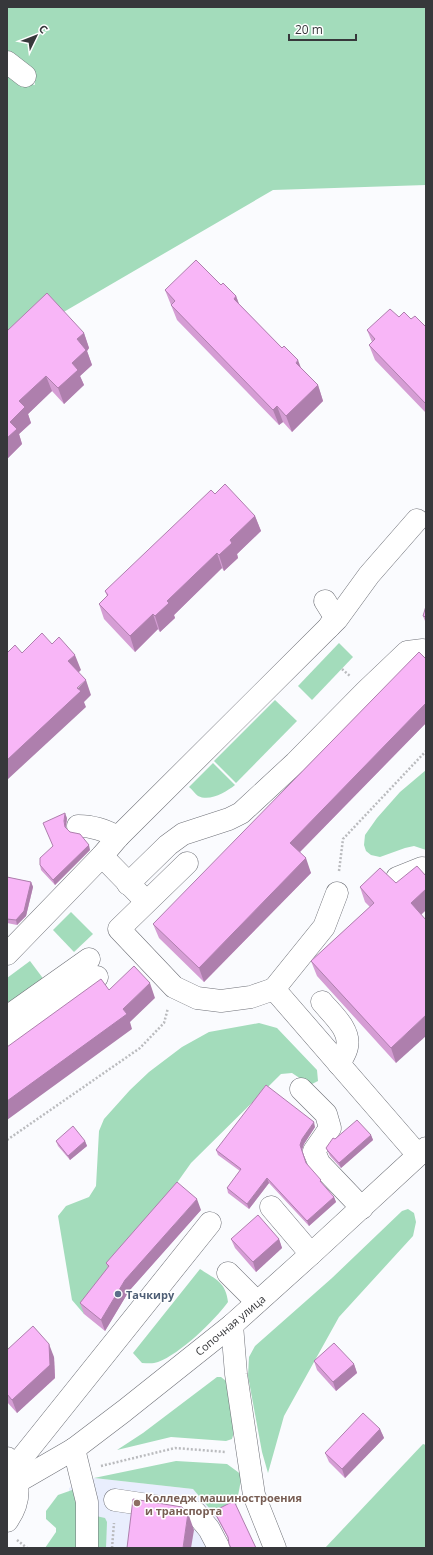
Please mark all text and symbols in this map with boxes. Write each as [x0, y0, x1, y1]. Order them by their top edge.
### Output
north arrow [16, 16, 56, 56]
scale bar [289, 16, 356, 42]
text: С [36, 21, 52, 37]
text: 20 m [295, 21, 323, 38]
place label: Тачкиру [126, 1287, 175, 1302]
marker: Тачкиру [113, 1289, 123, 1299]
street label: Сопочная улица [192, 1291, 268, 1359]
place label: Колледж машиностроения и транспорта [145, 1490, 302, 1518]
marker: Колледж машиностроения и транспорта [132, 1498, 142, 1508]

